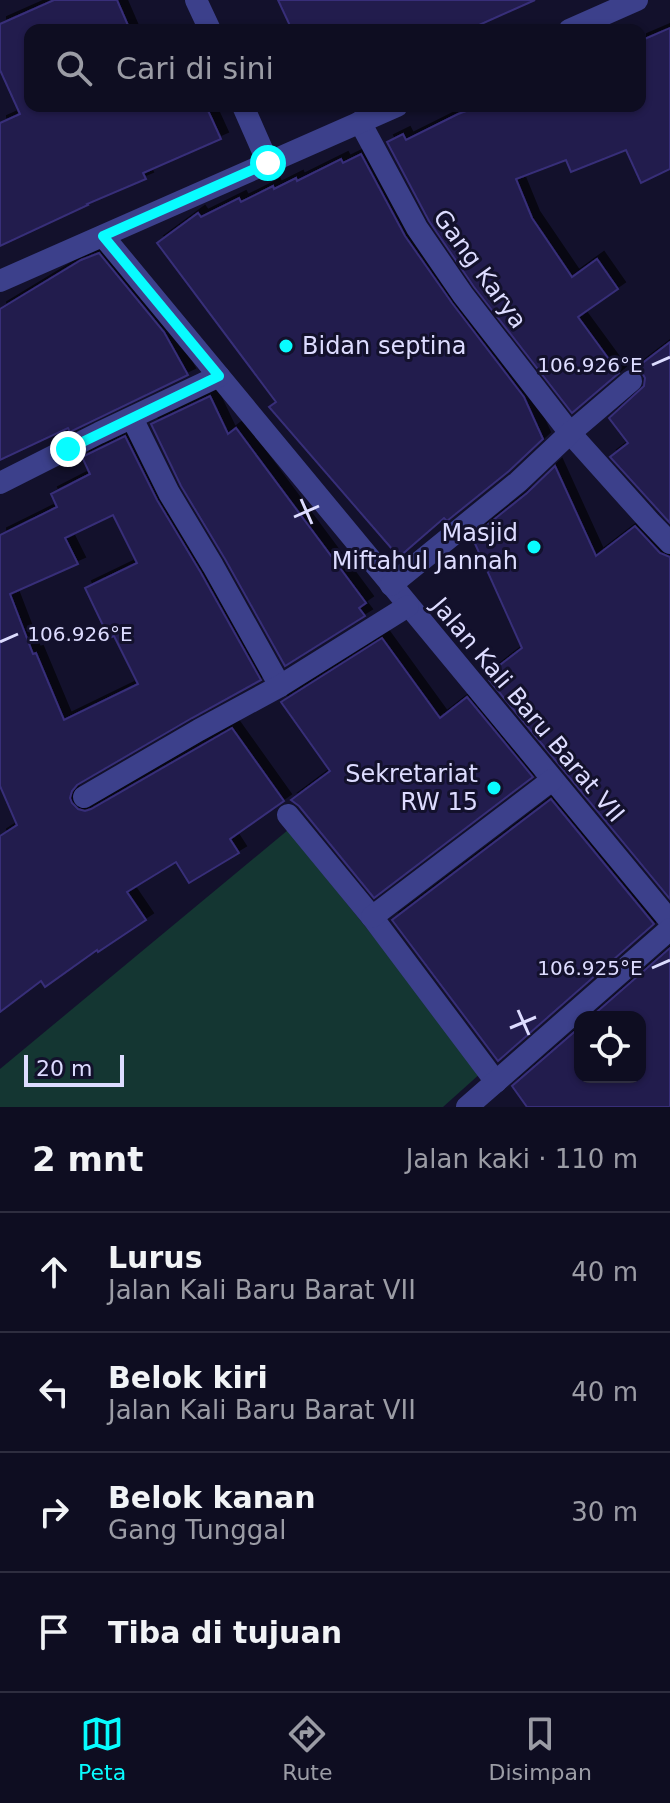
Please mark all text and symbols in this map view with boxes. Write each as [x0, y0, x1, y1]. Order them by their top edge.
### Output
search box [24, 24, 646, 112]
icon: search [52, 46, 96, 90]
text: Cari di sini [116, 51, 274, 86]
route start [250, 145, 286, 181]
street label: Gang Karya [427, 204, 533, 334]
place label: Bidan septina [302, 332, 466, 360]
marker: Bidan septina [277, 337, 295, 355]
text: 106.926°E [537, 353, 643, 377]
route end [50, 431, 86, 467]
place label: Masjid Miftahul Jannah [332, 519, 518, 575]
marker: Masjid Miftahul Jannah [525, 538, 543, 556]
street label: Jalan Kali Baru Barat VII [425, 591, 630, 828]
text: 106.926°E [27, 622, 133, 646]
place label: Sekretariat RW 15 [345, 760, 478, 816]
marker: Sekretariat RW 15 [485, 779, 503, 797]
text: 106.925°E [537, 956, 643, 980]
map controls [574, 1011, 646, 1083]
button: locate [574, 1011, 646, 1083]
scale bar [24, 1051, 124, 1087]
text: 20 m [36, 1056, 92, 1081]
text: 2 mnt [32, 1139, 143, 1179]
text: Jalan kaki · 110 m [406, 1144, 638, 1174]
text: Lurus [108, 1240, 202, 1275]
icon: ahead [32, 1250, 76, 1294]
text: 40 m [571, 1257, 638, 1287]
text: Jalan Kali Baru Barat VII [108, 1275, 416, 1305]
text: Belok kiri [108, 1360, 268, 1395]
icon: left [32, 1370, 76, 1414]
text: 40 m [571, 1377, 638, 1407]
text: Jalan Kali Baru Barat VII [108, 1395, 416, 1425]
text: Belok kanan [108, 1480, 316, 1515]
icon: right [32, 1490, 76, 1534]
text: 30 m [571, 1497, 638, 1527]
text: Gang Tunggal [108, 1515, 286, 1545]
icon: arrive [32, 1610, 76, 1654]
text: Tiba di tujuan [108, 1615, 342, 1650]
tab: Peta [78, 1712, 126, 1785]
tab: Rute [282, 1712, 333, 1785]
tab: Disimpan [489, 1712, 592, 1785]

